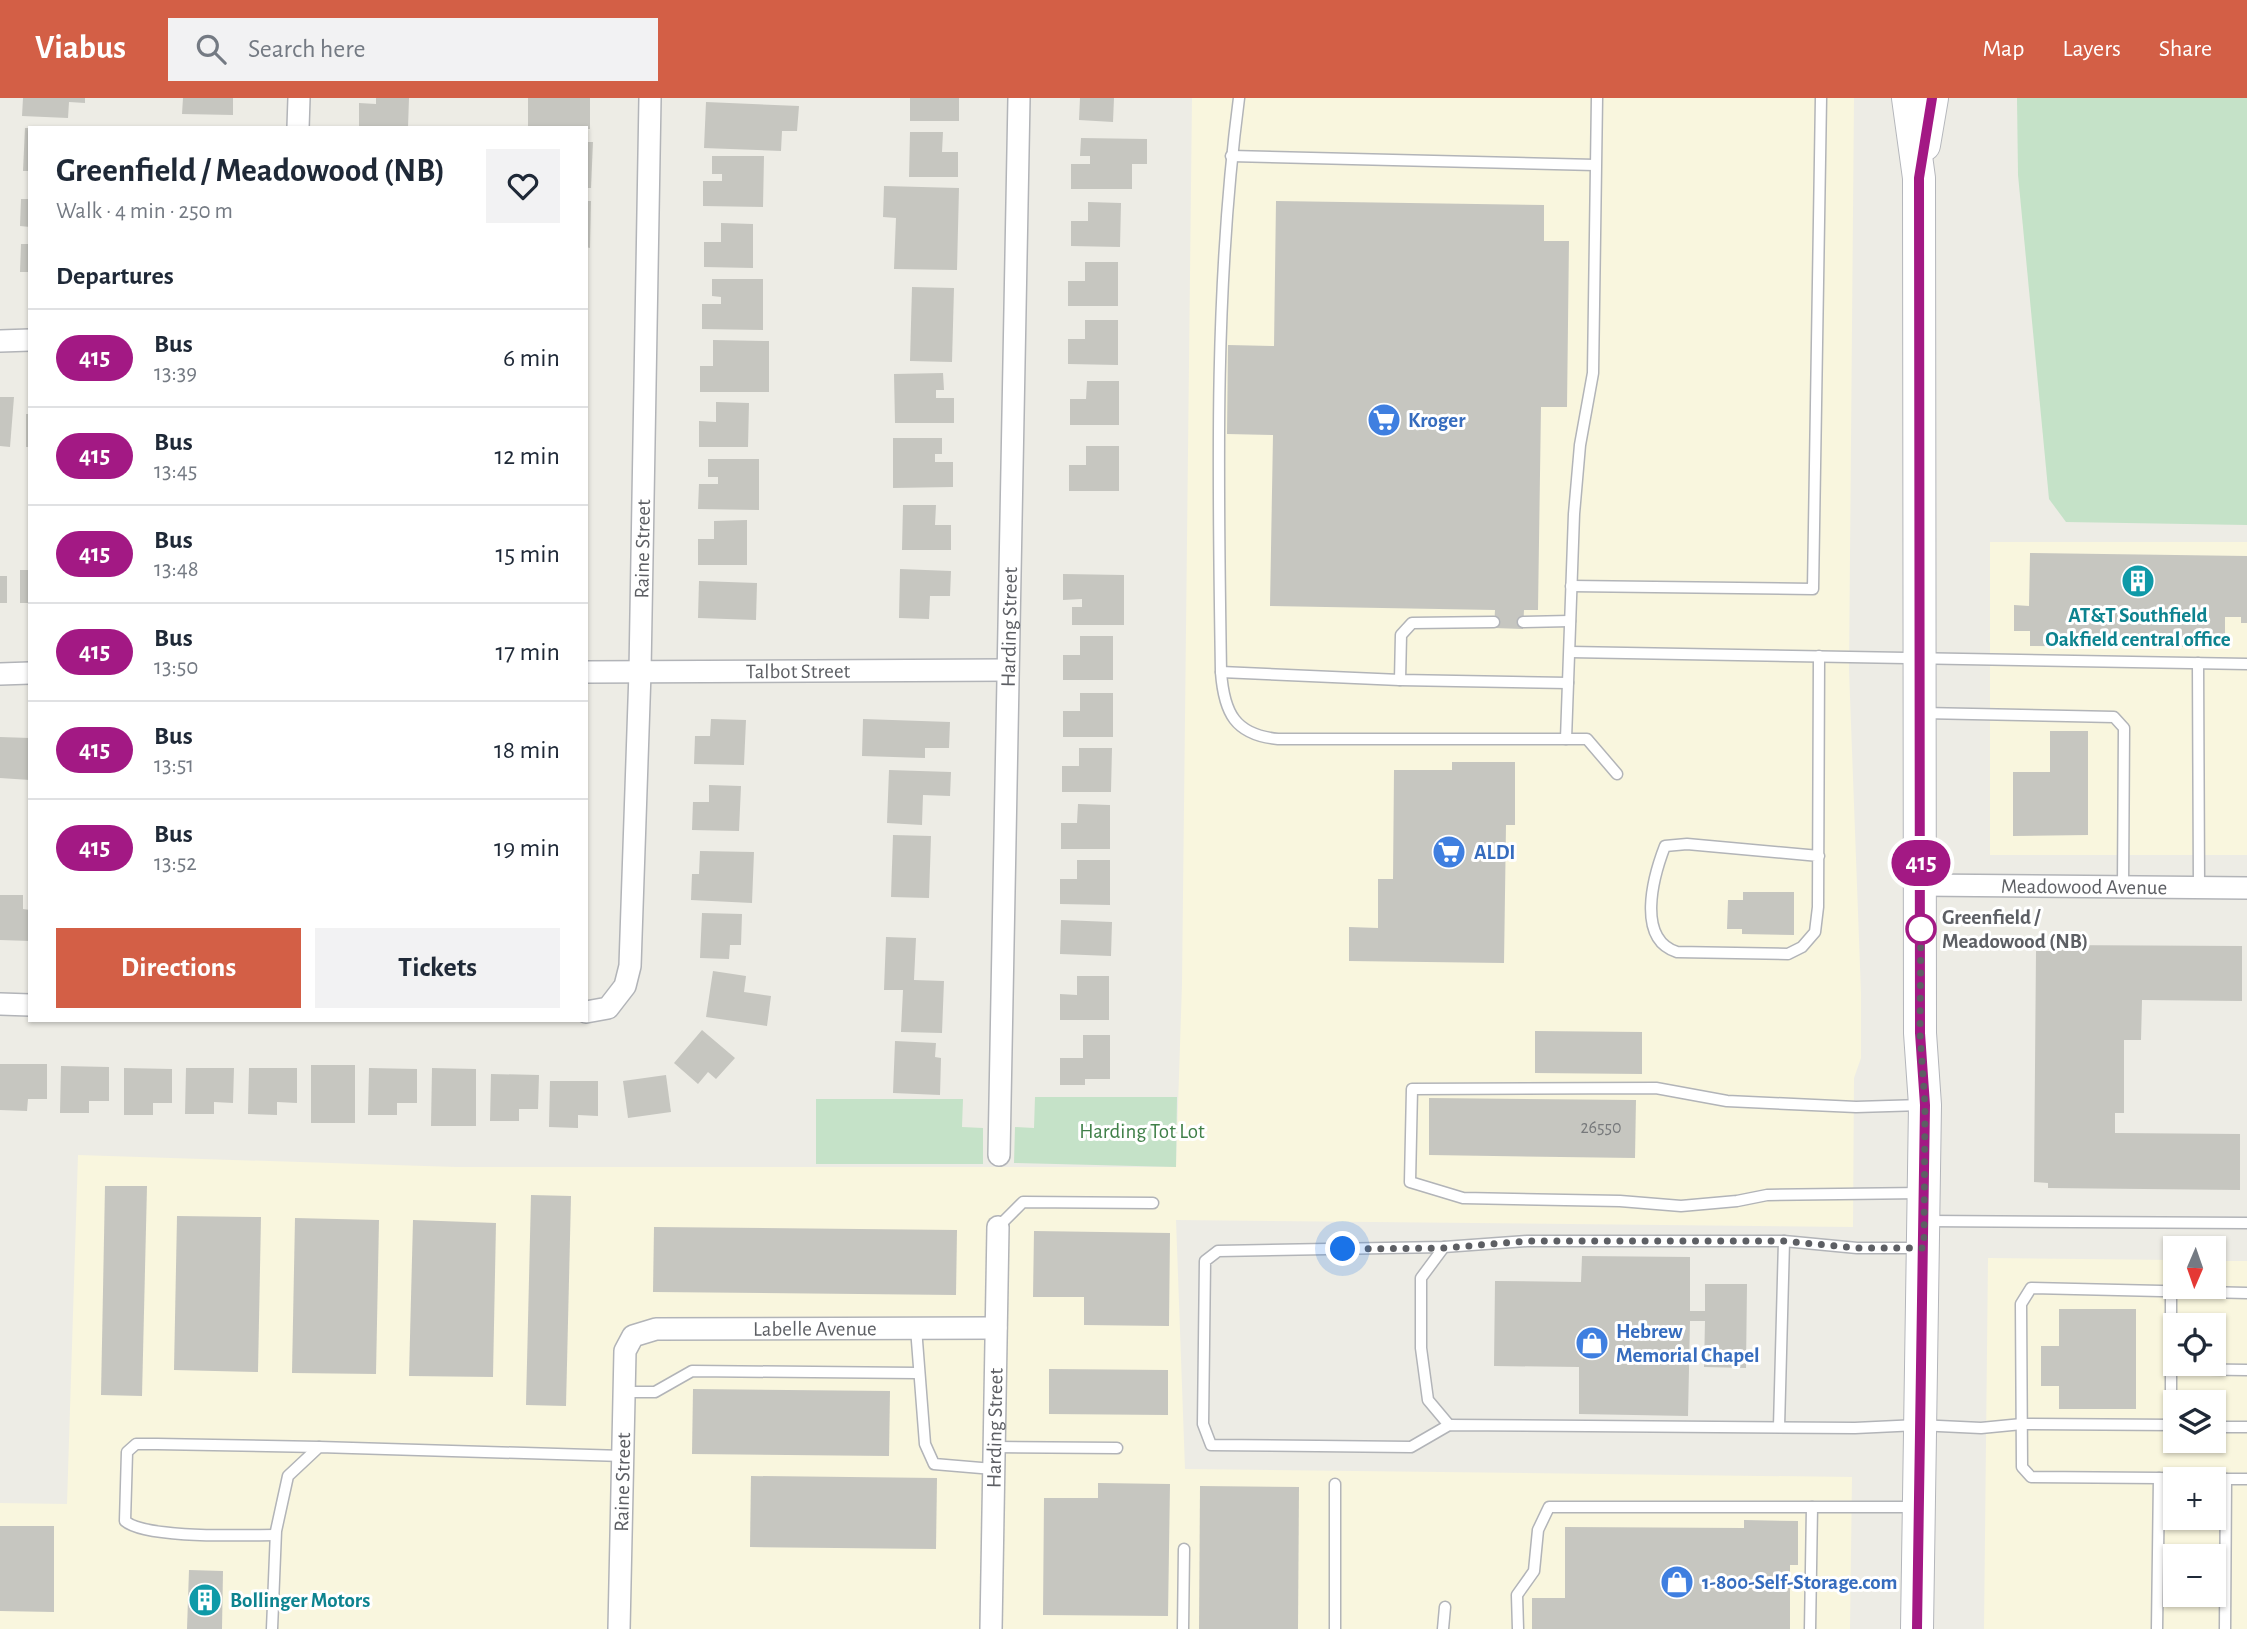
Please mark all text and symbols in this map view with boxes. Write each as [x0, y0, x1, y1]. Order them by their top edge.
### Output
search box [168, 18, 658, 81]
icon: search [192, 30, 230, 68]
text: Viabus [35, 32, 126, 65]
text: Search here [248, 36, 366, 62]
text: Map [1982, 37, 2024, 61]
text: Layers [2062, 37, 2121, 61]
text: Share [2159, 37, 2212, 61]
button: heart [486, 149, 560, 223]
text: Greenfield / Meadowood (NB) [56, 155, 445, 188]
text: Walk · 4 min · 250 m [56, 200, 233, 223]
text: Departures [56, 263, 174, 289]
text: Bus [154, 331, 193, 357]
text: 6 min [503, 345, 560, 371]
text: 415 [79, 346, 110, 370]
text: 13:39 [154, 362, 197, 385]
supermarket icon: Kroger [1365, 401, 1403, 439]
place label: Kroger [1408, 410, 1466, 431]
text: Bus [154, 429, 193, 455]
text: 12 min [494, 443, 560, 469]
text: 415 [79, 444, 110, 468]
text: 13:45 [154, 460, 197, 483]
street label: Raine Street [631, 499, 654, 599]
text: Bus [154, 527, 193, 553]
text: 15 min [495, 541, 560, 567]
text: 415 [79, 542, 110, 566]
text: 13:48 [154, 558, 199, 581]
building icon: AT&T Southfield Oakfield central office [2119, 562, 2157, 600]
street label: Harding Street [997, 567, 1021, 687]
place label: AT&T Southfield Oakfield central office [2045, 605, 2231, 650]
text: Bus [154, 625, 193, 651]
text: 17 min [495, 639, 560, 665]
text: 415 [79, 640, 110, 664]
text: 13:50 [154, 656, 198, 679]
street label: Talbot Street [746, 660, 851, 682]
text: Bus [154, 723, 193, 749]
text: 18 min [494, 737, 560, 763]
text: 415 [79, 738, 110, 762]
text: 13:51 [154, 754, 194, 777]
text: Bus [154, 821, 193, 847]
supermarket icon: ALDI [1430, 833, 1468, 871]
text: 19 min [494, 835, 560, 861]
text: 415 [79, 836, 110, 860]
line badge: 415 [1881, 840, 1961, 886]
place label: ALDI [1474, 842, 1516, 863]
text: 415 [1905, 851, 1937, 875]
text: 13:52 [154, 852, 197, 875]
street label: Meadowood Avenue [2001, 875, 2167, 898]
place label: Greenfield / Meadowood (NB) [1942, 907, 2088, 952]
marker: Greenfield / Meadowood (NB) [1906, 914, 1936, 944]
button: Directions [56, 928, 301, 1008]
button: Tickets [315, 928, 560, 1008]
house number: 26550 [1580, 1119, 1622, 1137]
park label: Harding Tot Lot [1079, 1121, 1205, 1142]
your location [1325, 1231, 1360, 1266]
north arrow [2163, 1236, 2226, 1298]
map controls [2163, 1236, 2226, 1607]
button: locate [2163, 1313, 2226, 1376]
street label: Labelle Avenue [753, 1318, 877, 1339]
place label: Hebrew Memorial Chapel [1616, 1321, 1760, 1366]
shop icon: Hebrew Memorial Chapel [1573, 1324, 1611, 1362]
street label: Harding Street [983, 1367, 1006, 1488]
button: layers [2163, 1390, 2226, 1453]
street label: Raine Street [611, 1432, 634, 1532]
button: + [2163, 1467, 2226, 1530]
button: − [2163, 1544, 2226, 1607]
shop icon: 1-800-Self-Storage.com [1658, 1563, 1696, 1601]
place label: 1-800-Self-Storage.com [1702, 1572, 1897, 1593]
building icon: Bollinger Motors [186, 1581, 224, 1619]
place label: Bollinger Motors [230, 1590, 370, 1611]

